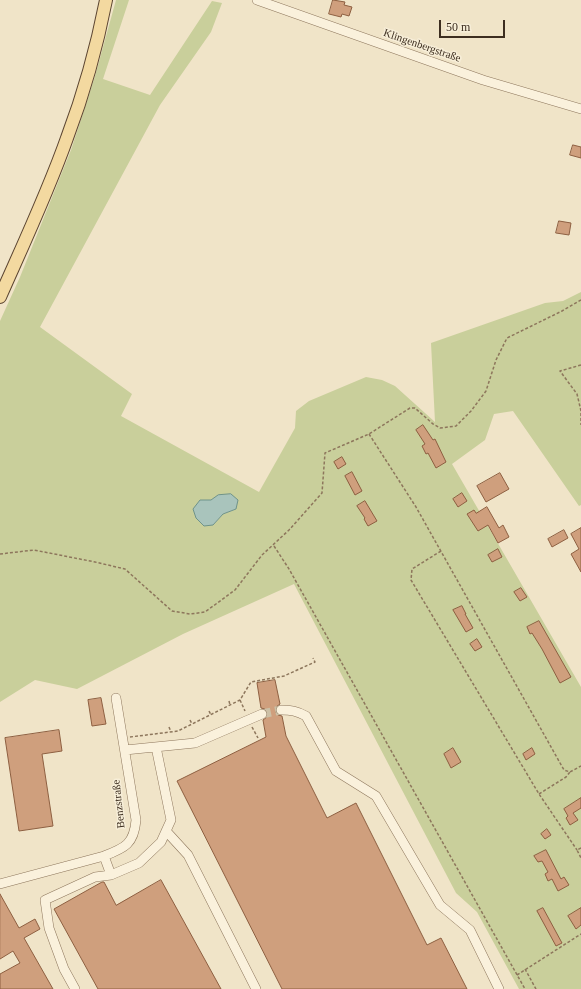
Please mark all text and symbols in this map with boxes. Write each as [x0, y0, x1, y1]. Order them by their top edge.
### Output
scale bar [441, 12, 507, 38]
text: 50 m [446, 20, 470, 34]
street label: Klingenbergstraße [382, 27, 462, 65]
street label: Benzstraße [110, 779, 128, 829]

